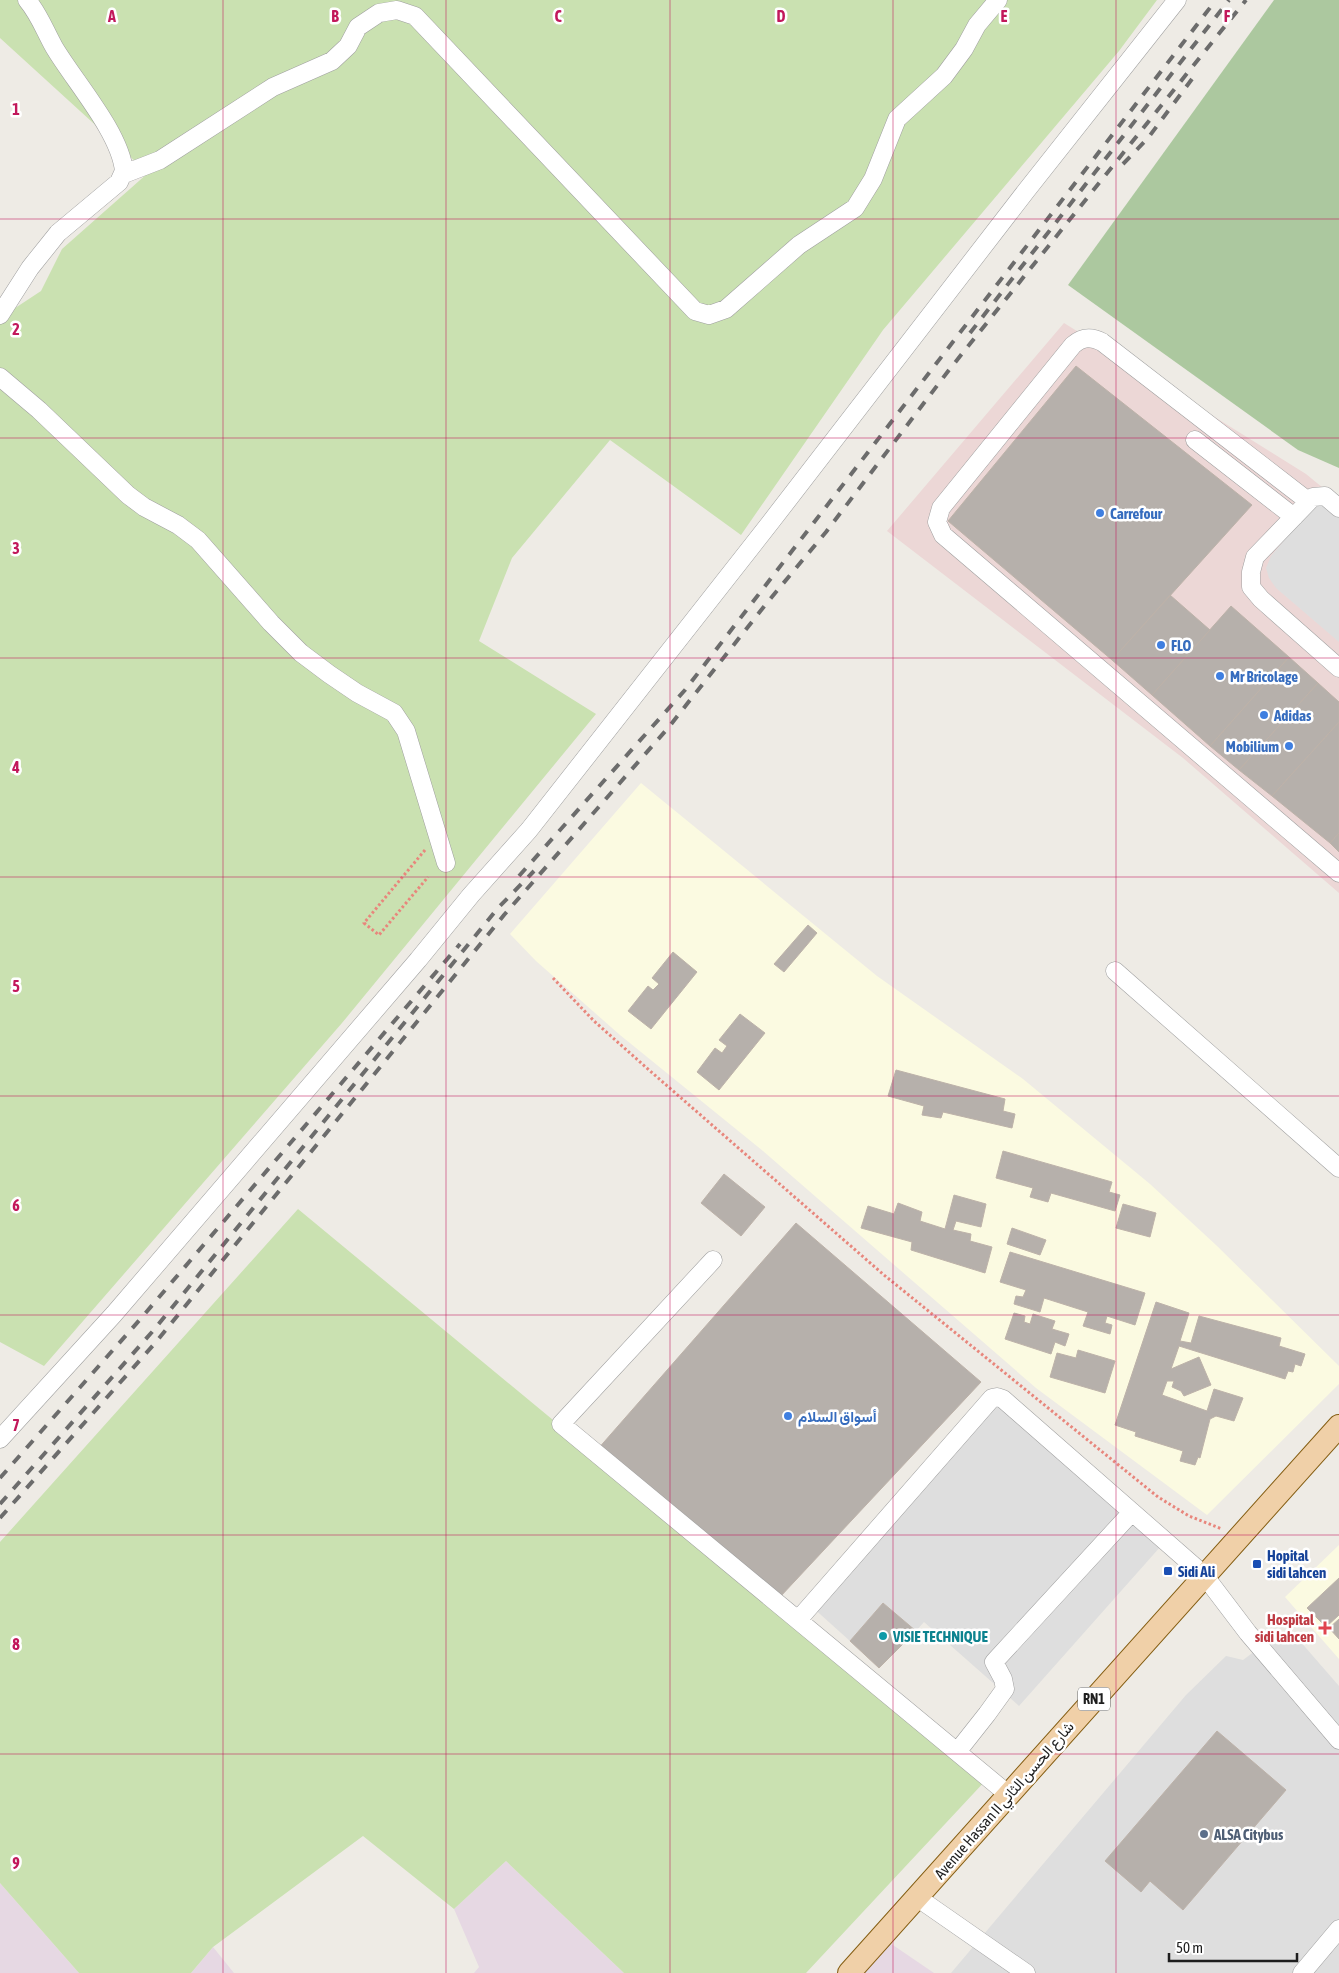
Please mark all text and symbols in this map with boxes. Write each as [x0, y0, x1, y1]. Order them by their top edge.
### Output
text: A [107, 7, 116, 25]
text: B [331, 7, 339, 25]
text: C [554, 7, 562, 25]
text: D [777, 7, 786, 25]
text: E [1001, 7, 1008, 25]
text: F [1224, 7, 1231, 25]
text: 1 [12, 100, 20, 118]
text: 2 [12, 320, 20, 338]
place label: Carrefour [1110, 505, 1163, 522]
marker: Carrefour [1094, 507, 1106, 519]
text: 3 [12, 539, 20, 557]
place label: FLO [1171, 637, 1192, 654]
marker: FLO [1155, 639, 1167, 651]
place label: Mr Bricolage [1230, 668, 1298, 685]
marker: Mr Bricolage [1214, 670, 1226, 682]
place label: Adidas [1273, 707, 1312, 724]
marker: Adidas [1258, 709, 1270, 721]
place label: Mobilium [1226, 738, 1279, 755]
marker: Mobilium [1283, 740, 1295, 752]
text: 4 [11, 758, 20, 776]
text: 5 [12, 977, 20, 995]
text: 6 [12, 1196, 20, 1214]
place label: أسواق السلام [798, 1408, 877, 1427]
marker: أسواق السلام [782, 1410, 794, 1422]
text: 7 [12, 1416, 20, 1434]
place label: Hopital sidi lahcen [1267, 1547, 1326, 1581]
marker: Hopital sidi lahcen [1251, 1558, 1263, 1570]
place label: Sidi Ali [1178, 1563, 1215, 1580]
marker: Sidi Ali [1162, 1565, 1174, 1577]
place label: Hospital sidi lahcen [1255, 1611, 1315, 1645]
marker: Hospital sidi lahcen [1318, 1621, 1332, 1635]
place label: VISIE TECHNIQUE [892, 1628, 988, 1645]
marker: VISIE TECHNIQUE [877, 1630, 889, 1642]
text: 8 [12, 1635, 20, 1653]
road number: RN1 [1078, 1688, 1110, 1710]
street label: Avenue Hassan II شارع الحسن الثاني [931, 1718, 1081, 1886]
place label: ALSA Citybus [1213, 1826, 1284, 1843]
marker: ALSA Citybus [1198, 1828, 1210, 1840]
text: 9 [12, 1854, 20, 1872]
scale bar [1169, 1930, 1296, 1962]
text: 50 m [1176, 1939, 1203, 1956]

